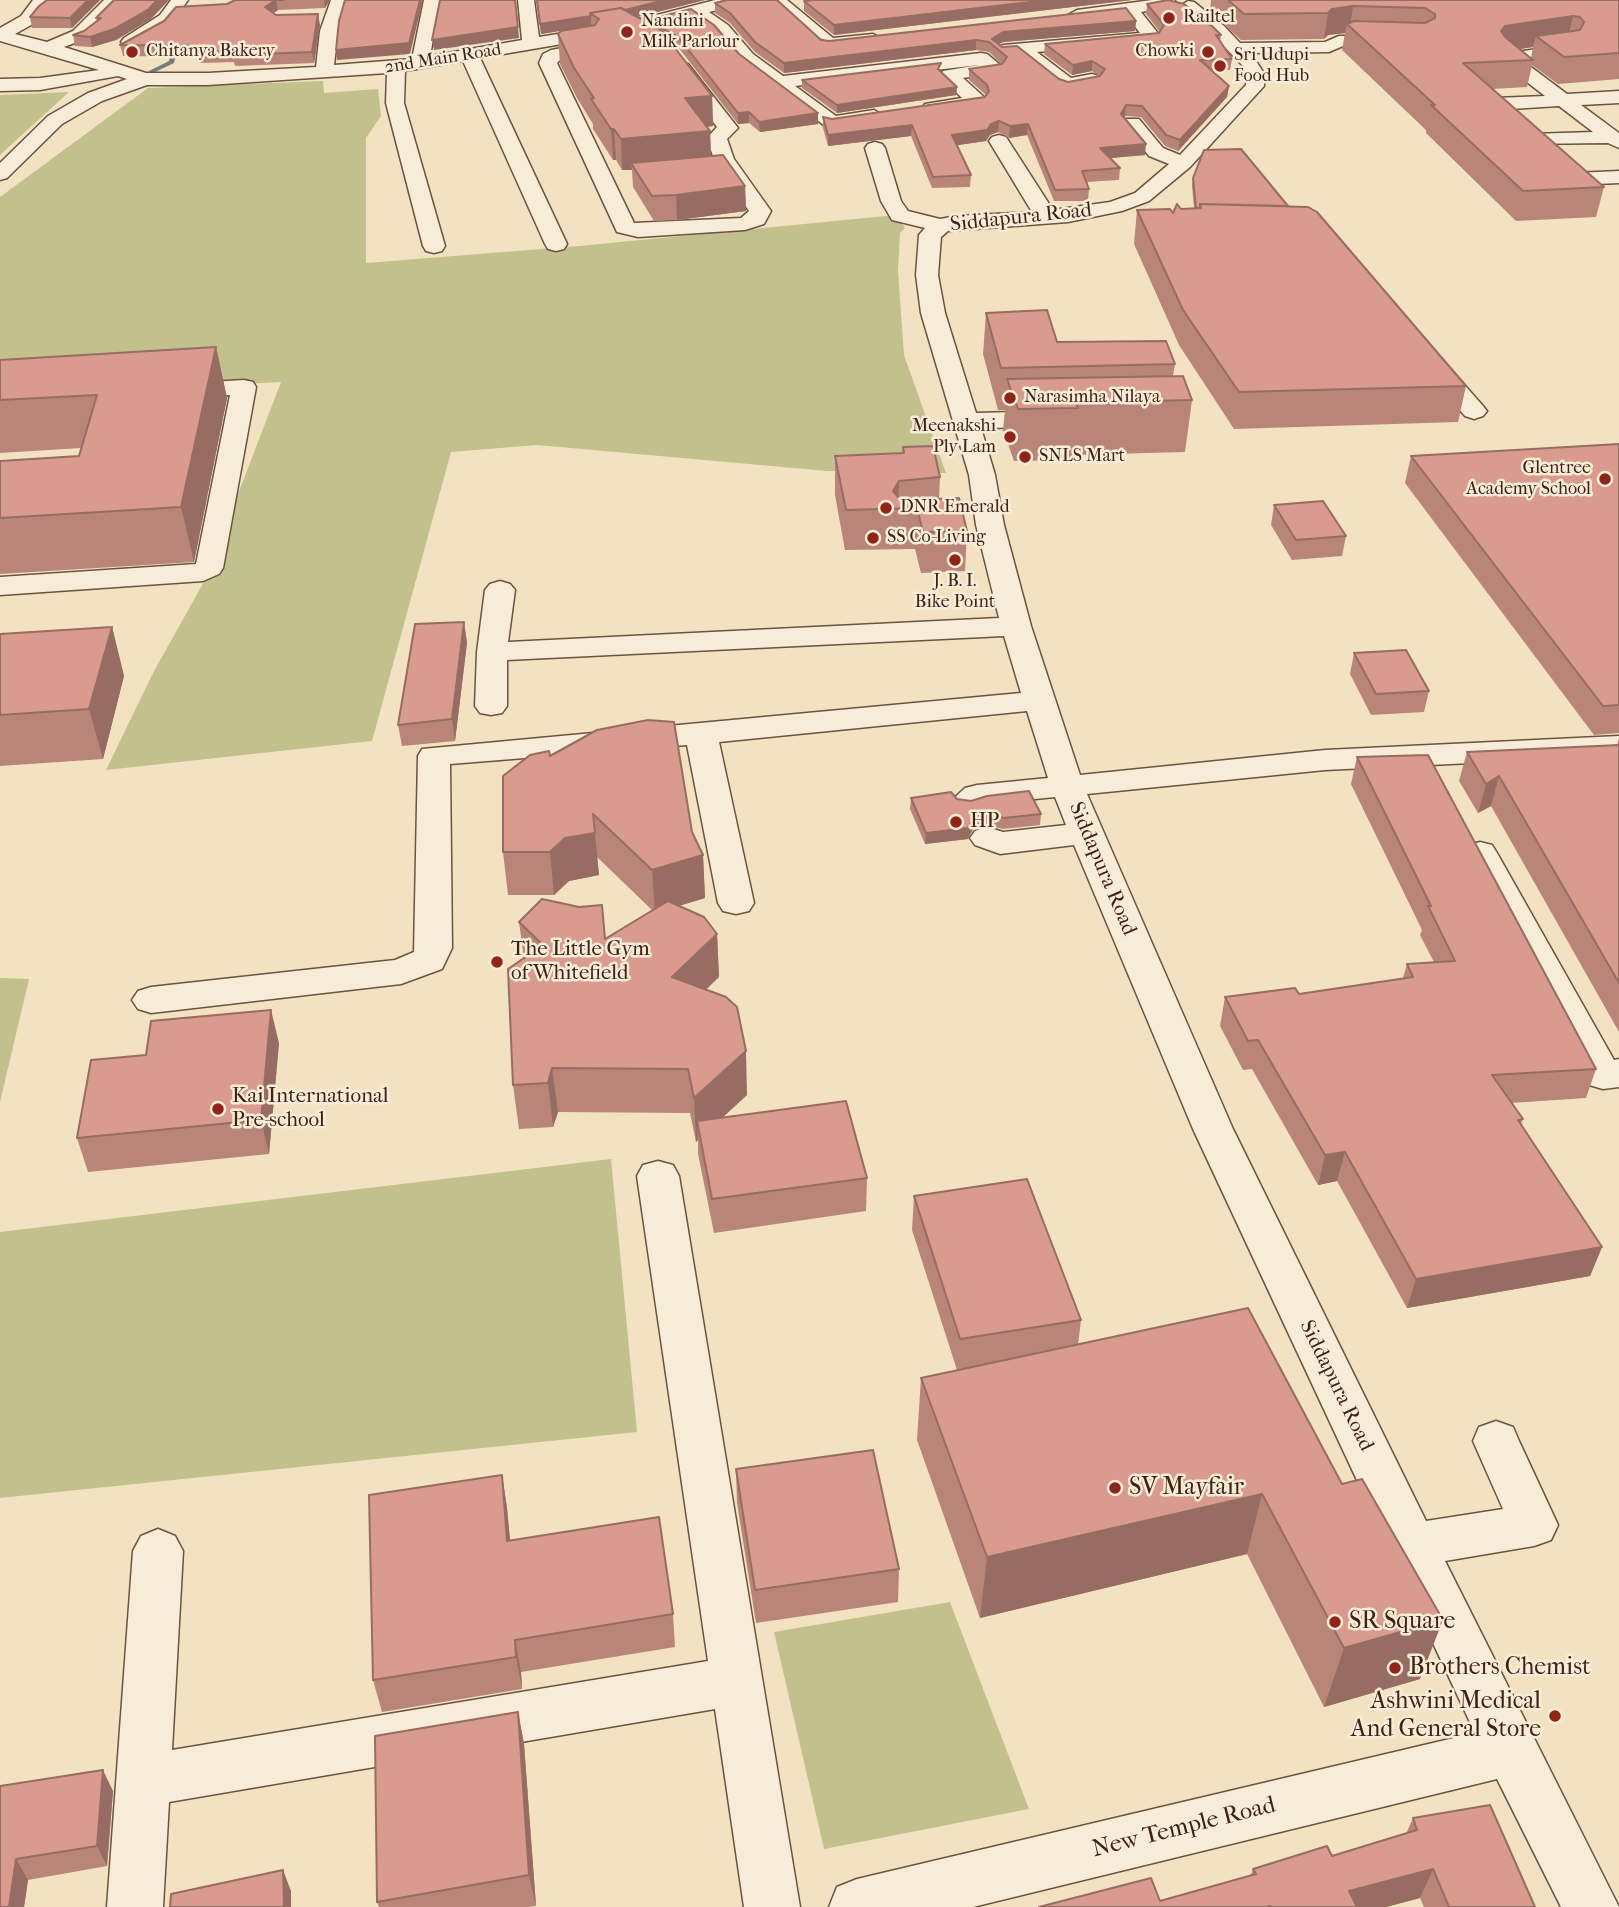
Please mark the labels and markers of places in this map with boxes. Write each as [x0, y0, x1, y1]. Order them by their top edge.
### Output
place label: Railtel [1183, 7, 1235, 29]
marker: Railtel [1161, 10, 1177, 26]
place label: Nandini Milk Parlour [641, 11, 739, 54]
marker: Nandini Milk Parlour [619, 24, 635, 40]
place label: Chitanya Bakery [146, 41, 275, 63]
place label: Chowki [1135, 41, 1194, 63]
marker: Chitanya Bakery [124, 44, 140, 60]
marker: Chowki [1200, 44, 1216, 60]
place label: Sri Udupi Food Hub [1234, 45, 1309, 88]
marker: Sri Udupi Food Hub [1212, 58, 1228, 74]
place label: Narasimha Nilaya [1024, 387, 1160, 409]
marker: Narasimha Nilaya [1002, 390, 1018, 406]
place label: Meenakshi Ply Lam [912, 416, 996, 458]
marker: Meenakshi Ply Lam [1002, 429, 1018, 445]
place label: SNLS Mart [1039, 446, 1125, 468]
marker: SNLS Mart [1017, 449, 1033, 465]
place label: Glentree Academy School [1466, 458, 1591, 500]
marker: Glentree Academy School [1597, 471, 1613, 487]
place label: DNR Emerald [900, 497, 1009, 519]
marker: DNR Emerald [878, 500, 894, 516]
place label: SS Co-Living [887, 527, 986, 549]
marker: SS Co-Living [865, 530, 881, 546]
marker: J. B. I. Bike Point [947, 552, 963, 568]
place label: J. B. I. Bike Point [915, 571, 995, 614]
place label: HP [970, 809, 999, 835]
marker: HP [948, 814, 964, 830]
place label: The Little Gym of Whitefield [511, 937, 650, 987]
marker: The Little Gym of Whitefield [489, 954, 505, 970]
place label: Kai International Pre-school [232, 1084, 389, 1134]
marker: Kai International Pre-school [210, 1101, 226, 1117]
place label: SV Mayfair [1129, 1474, 1244, 1502]
marker: SV Mayfair [1107, 1480, 1123, 1496]
place label: SR Square [1349, 1608, 1455, 1636]
marker: SR Square [1327, 1614, 1343, 1630]
place label: Brothers Chemist [1409, 1654, 1591, 1682]
marker: Brothers Chemist [1387, 1660, 1403, 1676]
place label: Ashwini Medical And General Store [1351, 1688, 1541, 1744]
marker: Ashwini Medical And General Store [1547, 1708, 1563, 1724]

